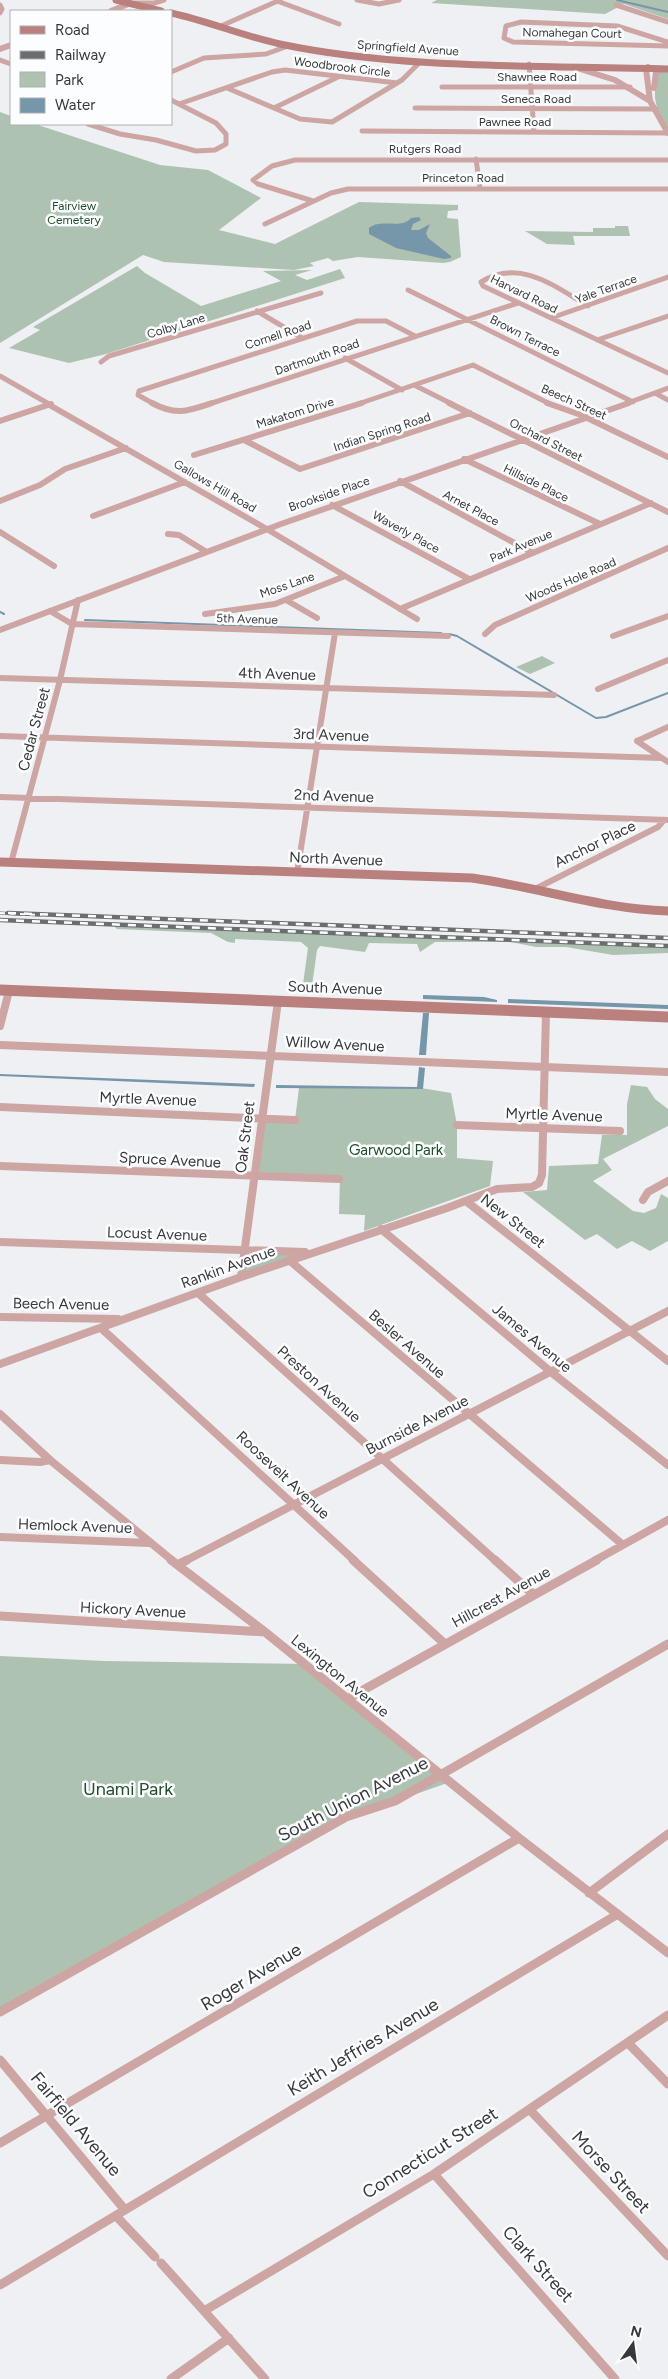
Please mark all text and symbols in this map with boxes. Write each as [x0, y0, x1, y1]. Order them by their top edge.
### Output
legend [10, 10, 172, 125]
text: Road [55, 21, 90, 39]
street label: Nomahegan Court [522, 25, 622, 41]
street label: Springfield Avenue [357, 37, 460, 59]
text: Railway [55, 46, 106, 64]
street label: Woodbrook Circle [293, 54, 391, 80]
street label: Shawnee Road [497, 70, 577, 84]
text: Park [55, 71, 84, 89]
street label: Seneca Road [501, 92, 571, 106]
text: Water [55, 96, 95, 114]
street label: Pawnee Road [479, 115, 551, 129]
street label: Rutgers Road [389, 142, 461, 156]
street label: Princeton Road [422, 171, 504, 185]
park label: Fairview Cemetery [47, 199, 101, 227]
street label: Yale Terrace [573, 271, 639, 307]
street label: Harvard Road [488, 272, 560, 316]
street label: Colby Lane [145, 310, 207, 341]
street label: Brown Terrace [488, 312, 563, 360]
street label: Cornell Road [243, 318, 313, 352]
street label: Dartmouth Road [273, 336, 361, 378]
street label: Beech Street [539, 381, 609, 423]
street label: Makatom Drive [254, 394, 336, 431]
street label: Indian Spring Road [332, 410, 432, 454]
street label: Orchard Street [507, 416, 585, 465]
street label: Gallows Hill Road [171, 457, 259, 515]
street label: Hillside Place [501, 461, 571, 505]
street label: Brookside Place [287, 473, 372, 514]
street label: Arnet Place [440, 487, 502, 529]
street label: Waverly Place [370, 508, 442, 556]
street label: Park Avenue [488, 526, 555, 565]
street label: Woods Hole Road [524, 555, 618, 605]
street label: Moss Lane [258, 569, 317, 601]
street label: 5th Avenue [216, 611, 279, 627]
street label: 4th Avenue [238, 664, 316, 684]
street label: Cedar Street [14, 685, 54, 773]
street label: 3rd Avenue [292, 725, 370, 745]
street label: 2nd Avenue [294, 786, 374, 806]
street label: Anchor Place [551, 817, 639, 871]
street label: North Avenue [289, 848, 383, 870]
street label: South Avenue [287, 977, 383, 999]
street label: Willow Avenue [285, 1032, 385, 1056]
street label: Myrtle Avenue [99, 1088, 197, 1110]
street label: Oak Street [232, 1100, 258, 1174]
street label: Myrtle Avenue [505, 1104, 603, 1126]
park label: Garwood Park [349, 1141, 444, 1159]
street label: Spruce Avenue [118, 1148, 222, 1172]
street label: New Street [477, 1190, 549, 1252]
street label: Locust Avenue [107, 1223, 207, 1245]
street label: Rankin Avenue [178, 1242, 278, 1292]
street label: Beech Avenue [13, 1294, 109, 1314]
street label: James Avenue [489, 1300, 575, 1376]
street label: Besler Avenue [365, 1306, 449, 1382]
street label: Preston Avenue [274, 1342, 364, 1426]
street label: Burnside Avenue [363, 1391, 471, 1459]
street label: Roosevelt Avenue [233, 1427, 333, 1523]
street label: Hemlock Avenue [18, 1515, 132, 1537]
street label: Hillcrest Avenue [449, 1563, 553, 1631]
street label: Hickory Avenue [80, 1598, 186, 1622]
street label: Lexington Avenue [287, 1631, 393, 1721]
street label: South Union Avenue [274, 1752, 432, 1846]
park label: Unami Park [83, 1778, 173, 1800]
street label: Roger Avenue [197, 1938, 305, 2016]
street label: Keith Jeffries Avenue [283, 1993, 443, 2101]
street label: Fairfield Avenue [26, 2067, 126, 2181]
street label: Connecticut Street [358, 2102, 502, 2204]
street label: Morse Street [567, 2126, 655, 2218]
street label: Clark Street [498, 2221, 578, 2307]
north arrow [608, 2319, 658, 2369]
text: N [629, 2322, 643, 2341]

